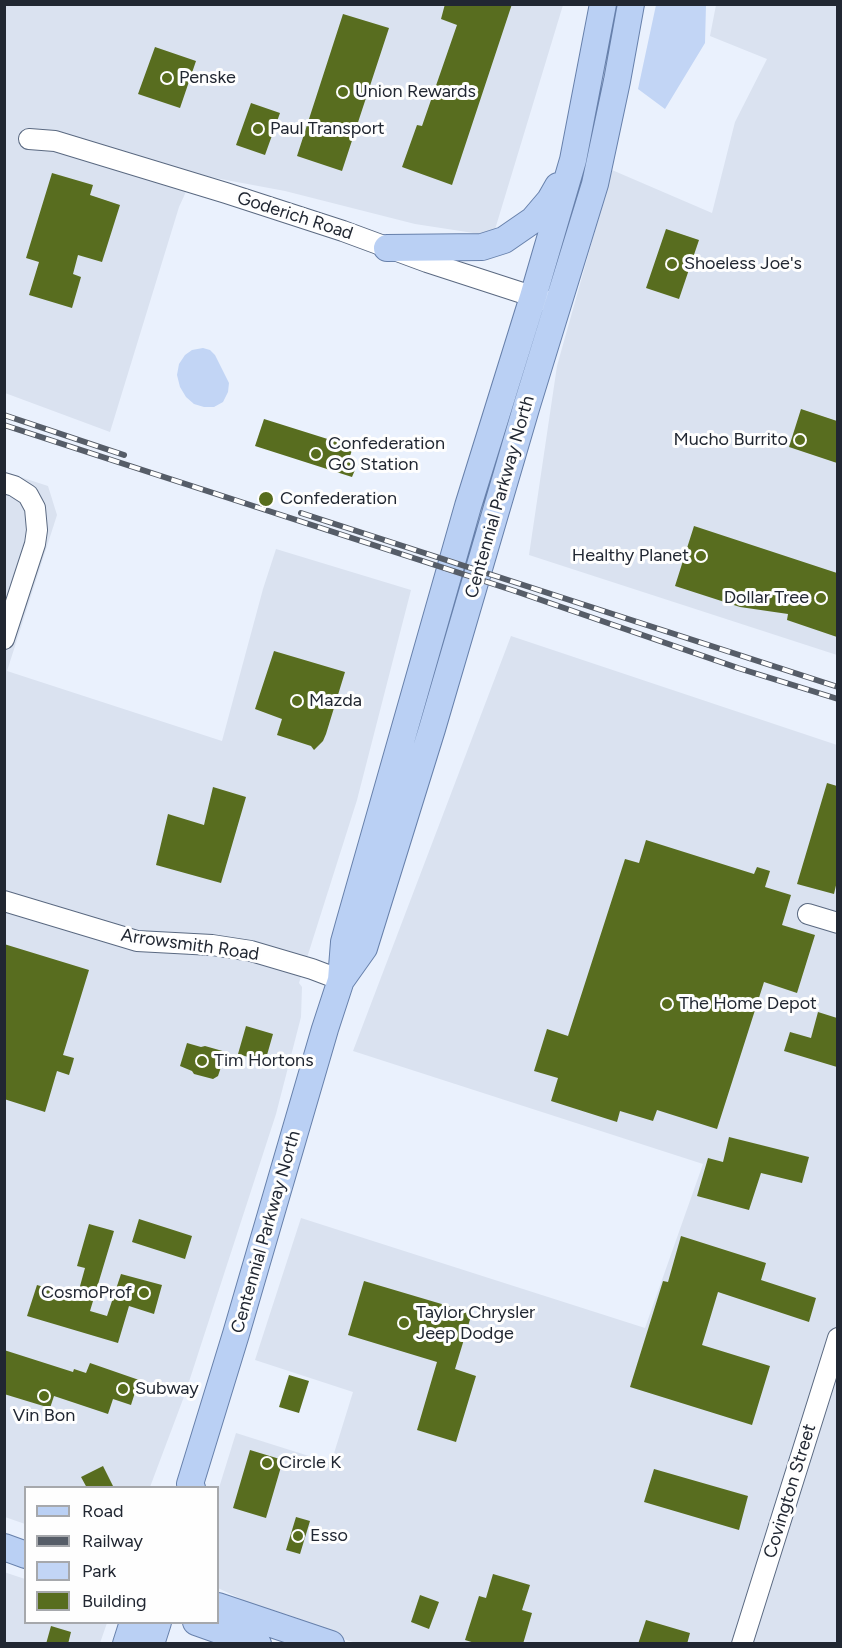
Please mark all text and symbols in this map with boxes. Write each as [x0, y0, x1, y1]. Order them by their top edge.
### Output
place label: Penske [179, 67, 236, 89]
marker: Penske [160, 71, 174, 85]
place label: Union Rewards [355, 81, 476, 103]
marker: Union Rewards [336, 85, 350, 99]
place label: Paul Transport [270, 118, 385, 140]
marker: Paul Transport [251, 122, 265, 136]
street label: Goderich Road [234, 187, 356, 245]
place label: Shoeless Joe's [684, 253, 802, 275]
marker: Shoeless Joe's [665, 257, 679, 271]
street label: Centennial Parkway North [461, 393, 539, 601]
place label: Mucho Burrito [673, 429, 788, 451]
place label: Confederation GO Station [328, 433, 445, 476]
marker: Mucho Burrito [793, 433, 807, 447]
marker: Confederation GO Station [309, 447, 323, 461]
place label: Confederation [280, 488, 397, 510]
marker: Confederation [257, 490, 275, 508]
place label: Healthy Planet [572, 545, 689, 567]
marker: Healthy Planet [694, 549, 708, 563]
place label: Dollar Tree [724, 587, 809, 609]
marker: Dollar Tree [814, 591, 828, 605]
place label: Mazda [309, 690, 362, 712]
marker: Mazda [290, 694, 304, 708]
street label: Arrowsmith Road [120, 925, 260, 965]
place label: The Home Depot [679, 993, 817, 1015]
marker: The Home Depot [660, 997, 674, 1011]
place label: Tim Hortons [214, 1050, 314, 1072]
marker: Tim Hortons [195, 1054, 209, 1068]
street label: Centennial Parkway North [227, 1128, 305, 1336]
place label: CosmoProf [41, 1282, 132, 1304]
marker: CosmoProf [137, 1286, 151, 1300]
place label: Taylor Chrysler Jeep Dodge [416, 1302, 535, 1344]
marker: Taylor Chrysler Jeep Dodge [397, 1316, 411, 1330]
place label: Subway [135, 1378, 199, 1400]
marker: Subway [116, 1382, 130, 1396]
marker: Vin Bon [37, 1389, 51, 1403]
place label: Vin Bon [13, 1405, 75, 1427]
street label: Covington Street [759, 1421, 821, 1561]
place label: Circle K [279, 1452, 341, 1474]
marker: Circle K [260, 1456, 274, 1470]
legend [24, 1486, 219, 1624]
text: Road [82, 1500, 123, 1522]
place label: Esso [310, 1525, 348, 1547]
marker: Esso [291, 1529, 305, 1543]
text: Railway [82, 1530, 143, 1552]
text: Park [82, 1560, 116, 1582]
text: Building [82, 1590, 147, 1612]

